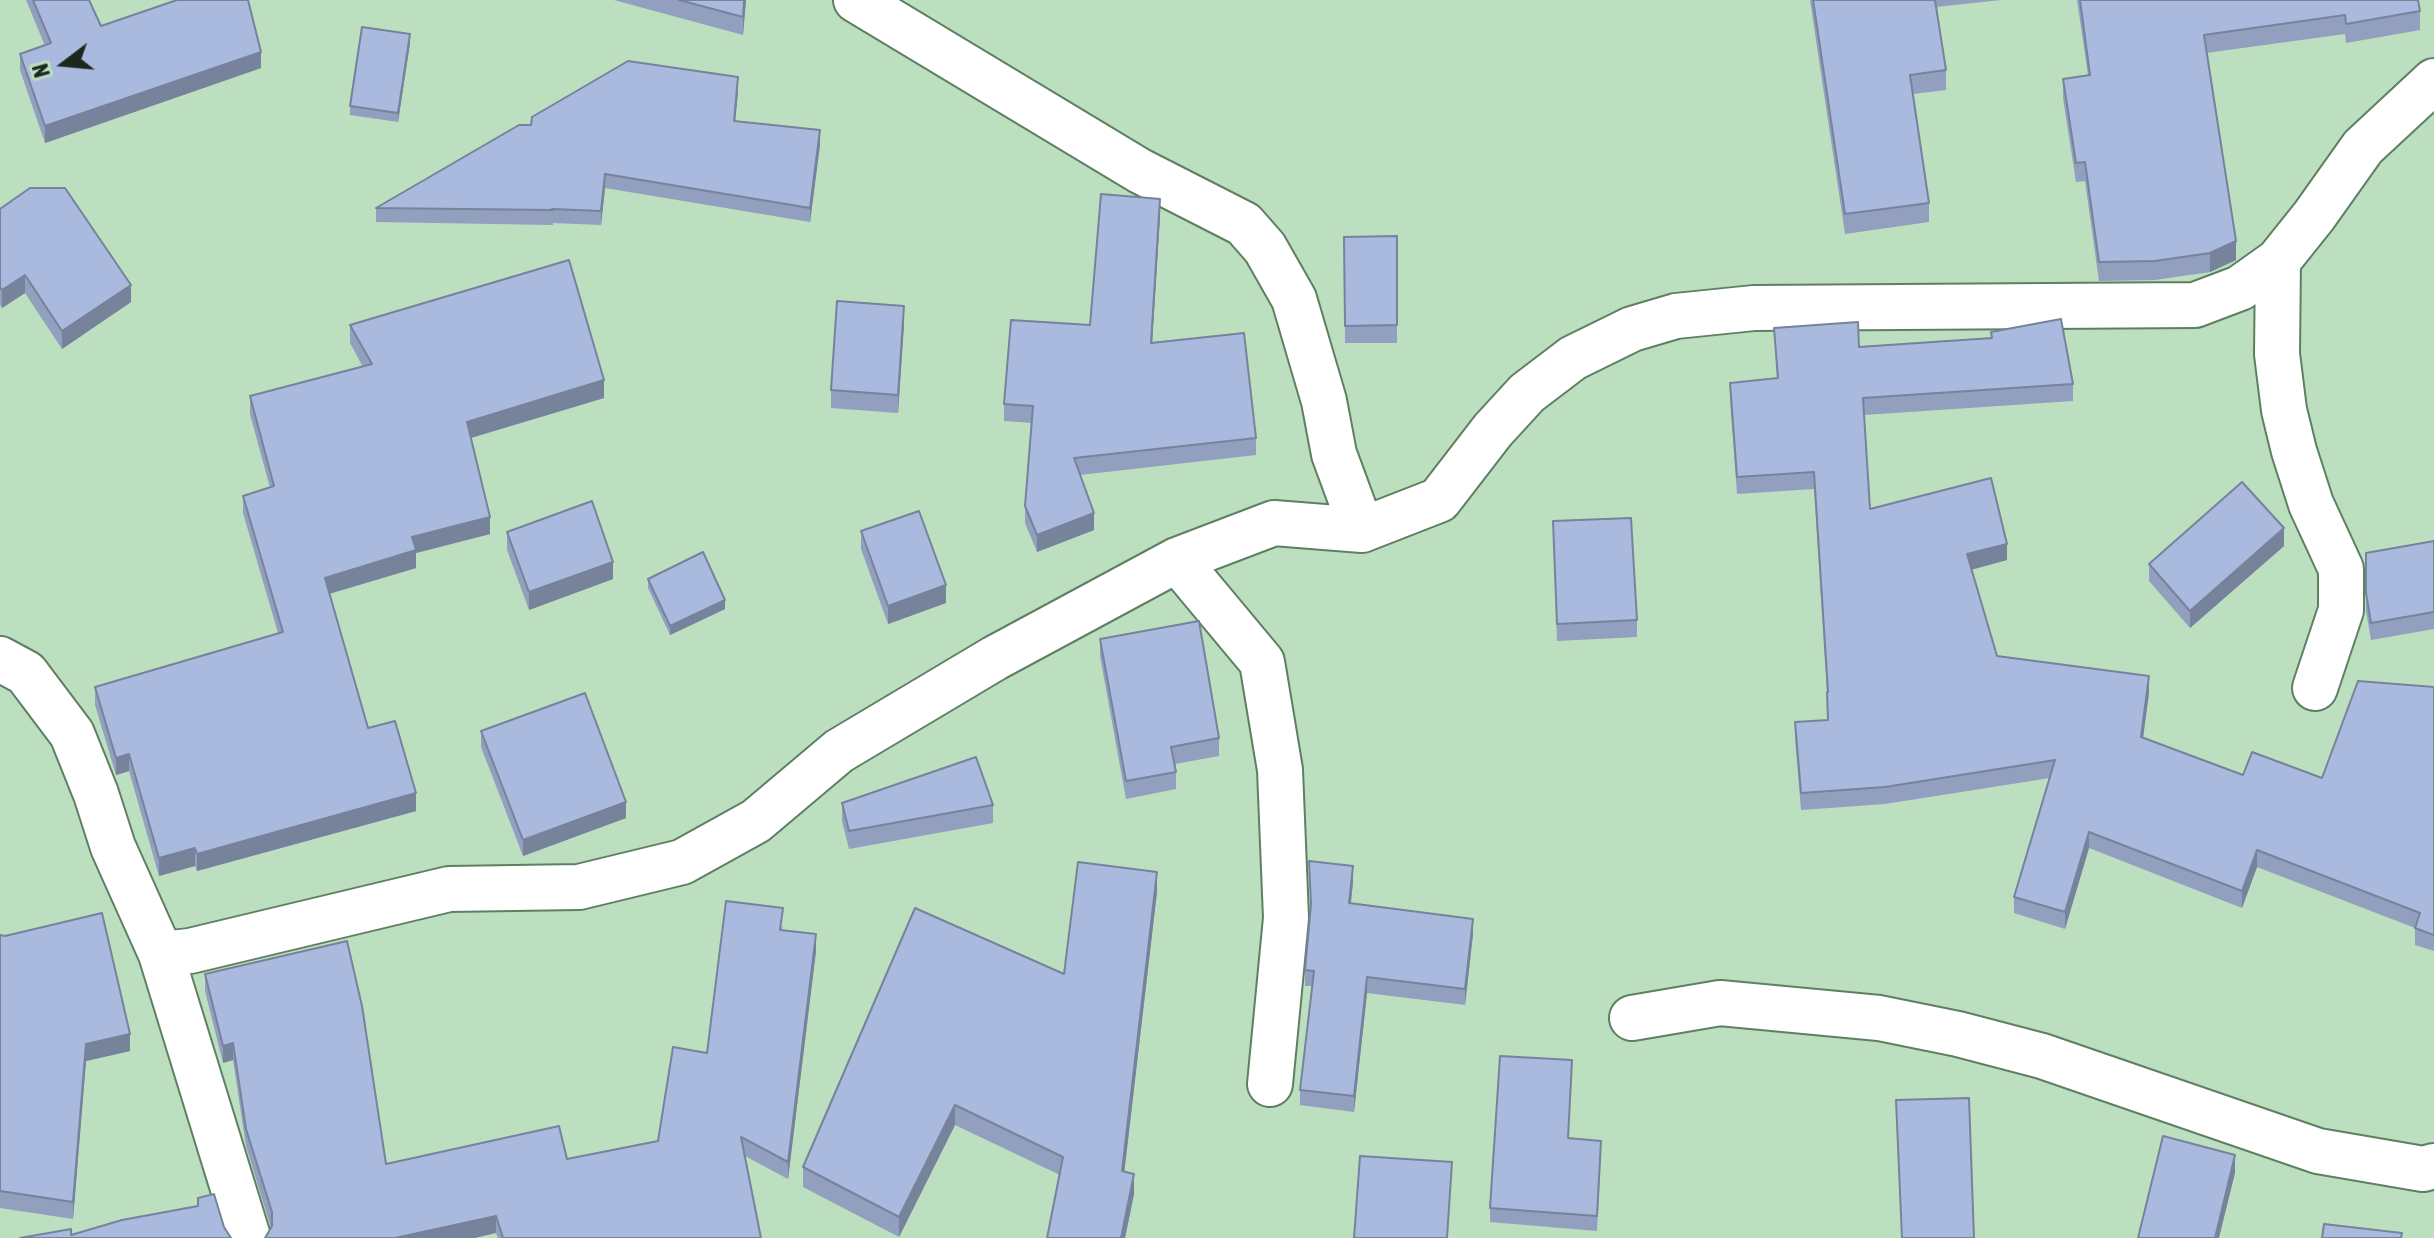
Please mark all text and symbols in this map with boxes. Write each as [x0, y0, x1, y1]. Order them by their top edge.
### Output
north arrow [24, 24, 104, 104]
text: N [27, 61, 55, 80]

